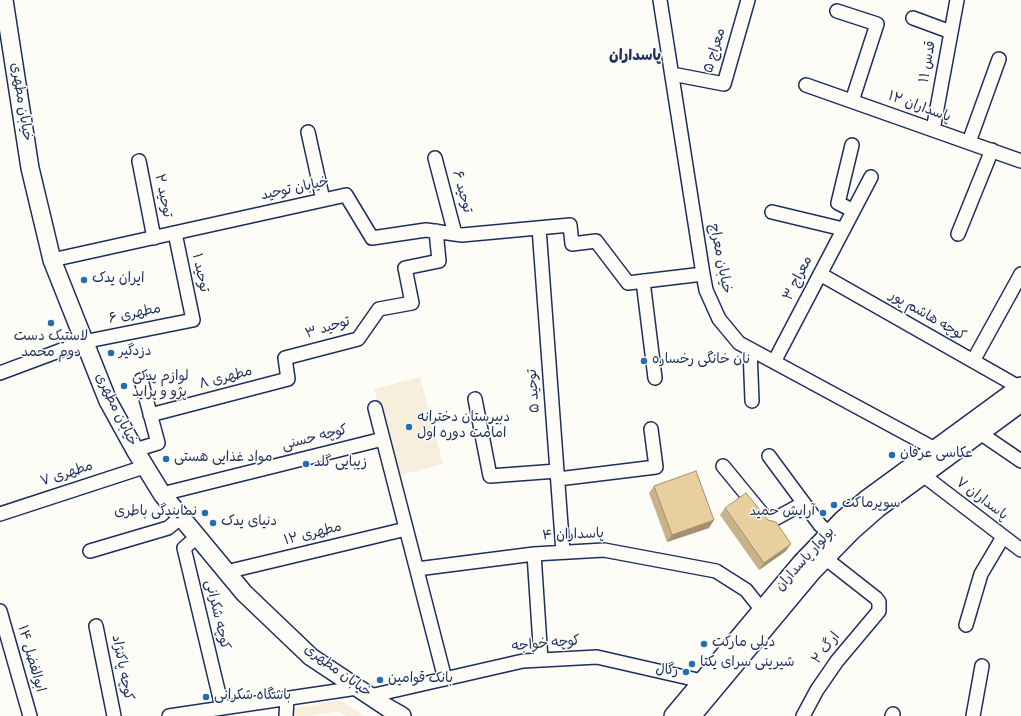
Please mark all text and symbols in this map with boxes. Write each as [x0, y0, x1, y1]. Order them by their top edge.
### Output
street label: معراج ۵ [701, 27, 731, 75]
street label: قدس ۱۱ [917, 40, 941, 84]
district label: پاسداران [609, 49, 661, 67]
street label: خیابان مطهری [6, 62, 34, 142]
street label: پاسداران ۱۲ [885, 89, 953, 127]
street label: توحید ۶ [447, 169, 475, 215]
street label: توحید ۲ [150, 173, 174, 219]
street label: خیابان توحید [259, 175, 331, 205]
street label: خیابان معراج [704, 223, 734, 295]
street label: توحید ۱ [187, 252, 211, 294]
street label: معراج ۳ [781, 254, 817, 304]
place label: ایران یدک [92, 272, 144, 288]
marker: ایران یدک [79, 275, 89, 285]
street label: کوچه هاشم پور [886, 288, 968, 346]
street label: مطهری ۶ [107, 301, 163, 329]
street label: توحید ۳ [304, 314, 352, 344]
marker: لاستیک دست دوم محمد [46, 318, 56, 328]
place label: لاستیک دست دوم محمد [14, 330, 88, 362]
place label: دزدگیر [119, 345, 152, 361]
marker: دزدگیر [106, 348, 116, 358]
place label: نان خانگی رخساره [652, 353, 750, 369]
marker: نان خانگی رخساره [639, 356, 649, 366]
street label: مطهری ۸ [198, 364, 254, 394]
street label: توحید ۵ [525, 368, 545, 414]
place label: لوازم یدکی پژو و پراید [132, 370, 189, 402]
street label: خیابان مطهری [90, 371, 140, 449]
marker: لوازم یدکی پژو و پراید [119, 381, 129, 391]
place label: دبیرستان دخترانه امامت دوره اول [417, 411, 510, 444]
marker: دبیرستان دخترانه امامت دوره اول [404, 422, 414, 432]
street label: کوچه حسنی [280, 423, 350, 455]
place label: عکاسی عرفان [900, 447, 973, 463]
marker: عکاسی عرفان [887, 450, 897, 460]
place label: مواد غذایی هستی [174, 451, 273, 467]
marker: مواد غذایی هستی [161, 454, 171, 464]
place label: زیبایی گلد [314, 456, 367, 472]
street label: مطهری ۷ [39, 459, 95, 491]
marker: زیبایی گلد [301, 459, 311, 469]
street label: پاسداران ۷ [951, 475, 1011, 525]
place label: سوپرماکت [842, 497, 901, 513]
marker: سوپرماکت [829, 500, 839, 510]
place label: نمایندگی باطری [114, 505, 197, 521]
place label: آرایش حمید [749, 505, 815, 521]
marker: نمایندگی باطری [200, 508, 210, 518]
marker: آرایش حمید [818, 508, 828, 518]
place label: دنیای یدک [221, 515, 277, 531]
marker: دنیای یدک [208, 518, 218, 528]
street label: مطهری ۱۲ [282, 520, 344, 550]
street label: بولوار پاسداران [773, 524, 839, 596]
street label: پاسداران ۴ [542, 527, 604, 545]
street label: کوچه شکرانی [200, 579, 232, 651]
street label: ابوالفضل ۱۴ [12, 624, 48, 694]
street label: ارگ ۲ [809, 630, 845, 668]
street label: کوچه پاکنژاد [106, 634, 136, 702]
street label: کوچه خواجه [511, 634, 581, 656]
place label: دیلی مارکت [712, 636, 775, 652]
marker: دیلی مارکت [699, 639, 709, 649]
street label: خیابان مطهری [300, 642, 374, 702]
place label: شیرینی سرای یکتا [700, 656, 795, 672]
marker: شیرینی سرای یکتا [687, 659, 697, 669]
place label: رگال [655, 664, 678, 680]
marker: رگال [681, 667, 691, 677]
place label: بانک قوامین [388, 672, 453, 688]
marker: بانک قوامین [375, 675, 385, 685]
place label: باشگاه شکرانی [214, 689, 291, 705]
marker: باشگاه شکرانی [201, 692, 211, 702]

